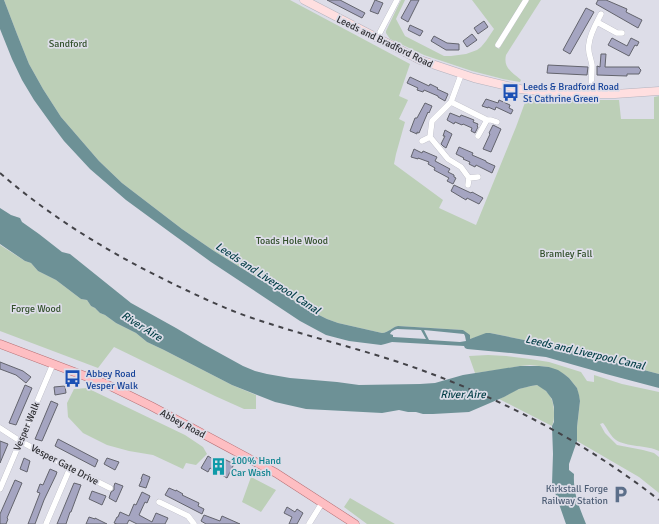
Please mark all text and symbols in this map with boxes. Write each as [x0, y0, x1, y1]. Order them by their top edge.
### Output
street label: Leeds and Bradford Road [334, 13, 435, 70]
park label: Sandford [49, 38, 87, 50]
place label: Leeds & Bradford Road St Cathrine Green [523, 81, 619, 105]
bus stop icon: Leeds & Bradford Road St Cathrine Green [500, 82, 520, 102]
park label: Toads Hole Wood [256, 235, 328, 247]
water label: Leeds and Liverpool Canal [213, 240, 323, 318]
park label: Bramley Fall [540, 248, 592, 260]
park label: Forge Wood [11, 303, 61, 315]
water label: River Aire [119, 309, 165, 344]
water label: Leeds and Liverpool Canal [524, 332, 647, 373]
place label: Abbey Road Vesper Walk [86, 368, 138, 392]
bus stop icon: Abbey Road Vesper Walk [63, 369, 83, 389]
water label: River Aire [440, 388, 486, 401]
street label: Vesper Walk [11, 400, 43, 453]
street label: Abbey Road [158, 407, 207, 441]
street label: Vesper Gate Drive [29, 442, 101, 488]
place label: 100% Hand Car Wash [231, 455, 281, 479]
building icon: 100% Hand Car Wash [208, 456, 228, 476]
place label: Kirkstall Forge Railway Station [542, 483, 608, 507]
parking icon: Kirkstall Forge Railway Station [611, 484, 631, 504]

